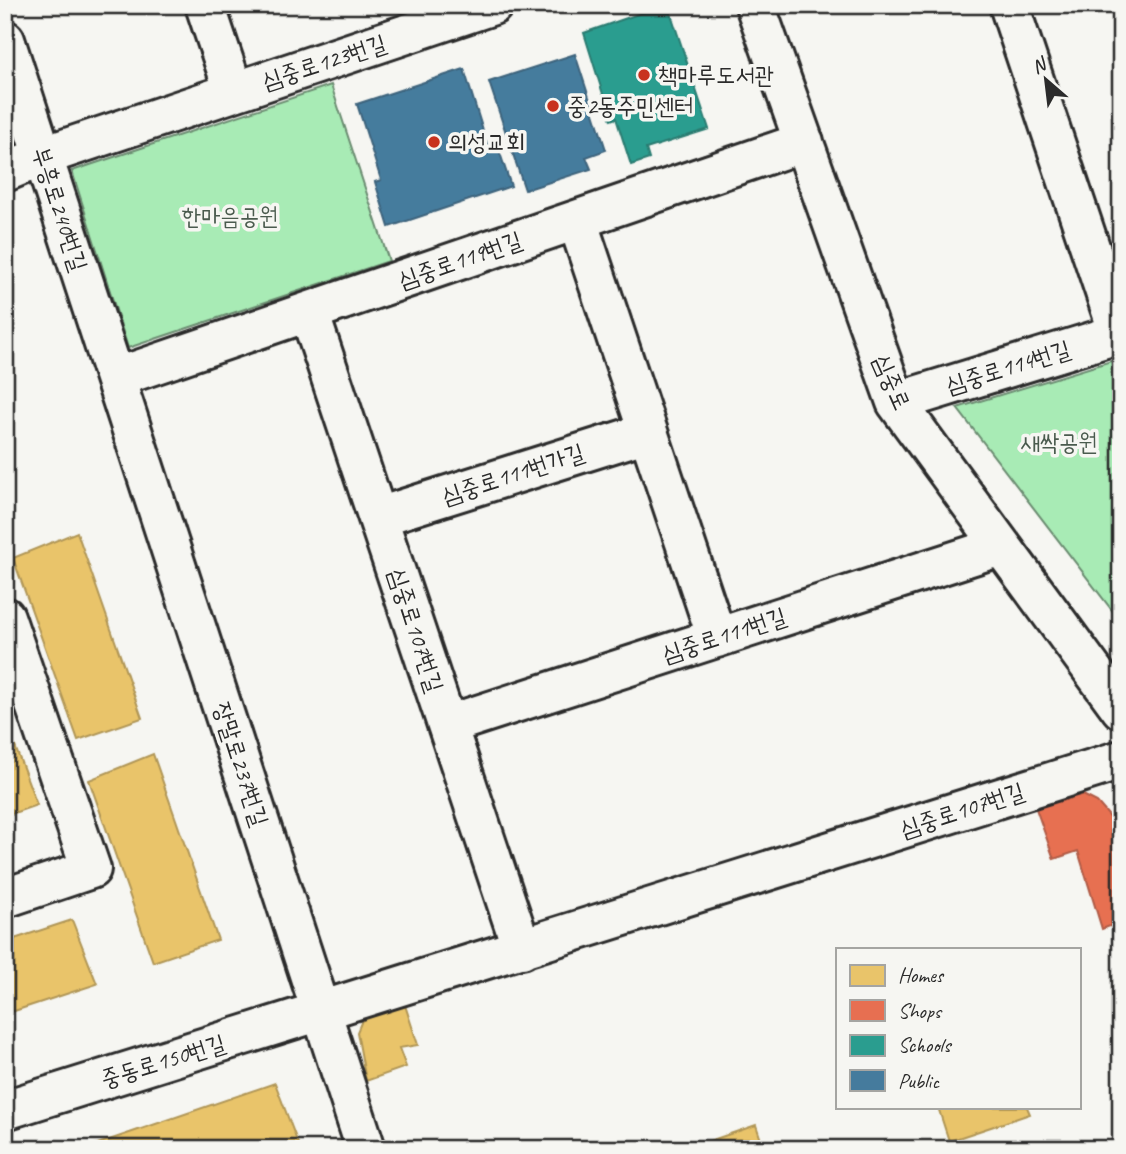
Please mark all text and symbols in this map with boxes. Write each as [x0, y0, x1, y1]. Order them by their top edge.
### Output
street label: 심중로123번길 [258, 28, 390, 96]
north arrow [1010, 46, 1080, 116]
text: N [1028, 51, 1052, 79]
place label: 책마루도서관 [658, 60, 774, 90]
marker: 책마루도서관 [636, 67, 652, 83]
place label: 중2동주민센터 [567, 91, 694, 121]
marker: 중2동주민센터 [545, 98, 561, 114]
place label: 의성교회 [448, 127, 525, 157]
marker: 의성교회 [426, 134, 442, 150]
street label: 부흥로240번길 [26, 143, 94, 275]
park label: 한마음공원 [182, 201, 278, 231]
street label: 심중로119번길 [394, 225, 526, 295]
street label: 심중로114번길 [942, 334, 1074, 400]
street label: 심중로 [867, 349, 917, 415]
park label: 새싹공원 [1020, 427, 1098, 457]
street label: 심중로111번가길 [438, 437, 588, 511]
street label: 심중로107번길 [382, 564, 450, 696]
street label: 심중로111번길 [658, 601, 790, 669]
street label: 장말로237번길 [207, 698, 275, 830]
street label: 심중로107번길 [896, 776, 1028, 844]
legend [836, 948, 1080, 1108]
text: Homes [898, 962, 945, 988]
text: Shops [898, 998, 943, 1024]
street label: 중동로150번길 [97, 1028, 229, 1094]
text: Schools [898, 1032, 952, 1058]
text: Public [898, 1068, 940, 1094]

